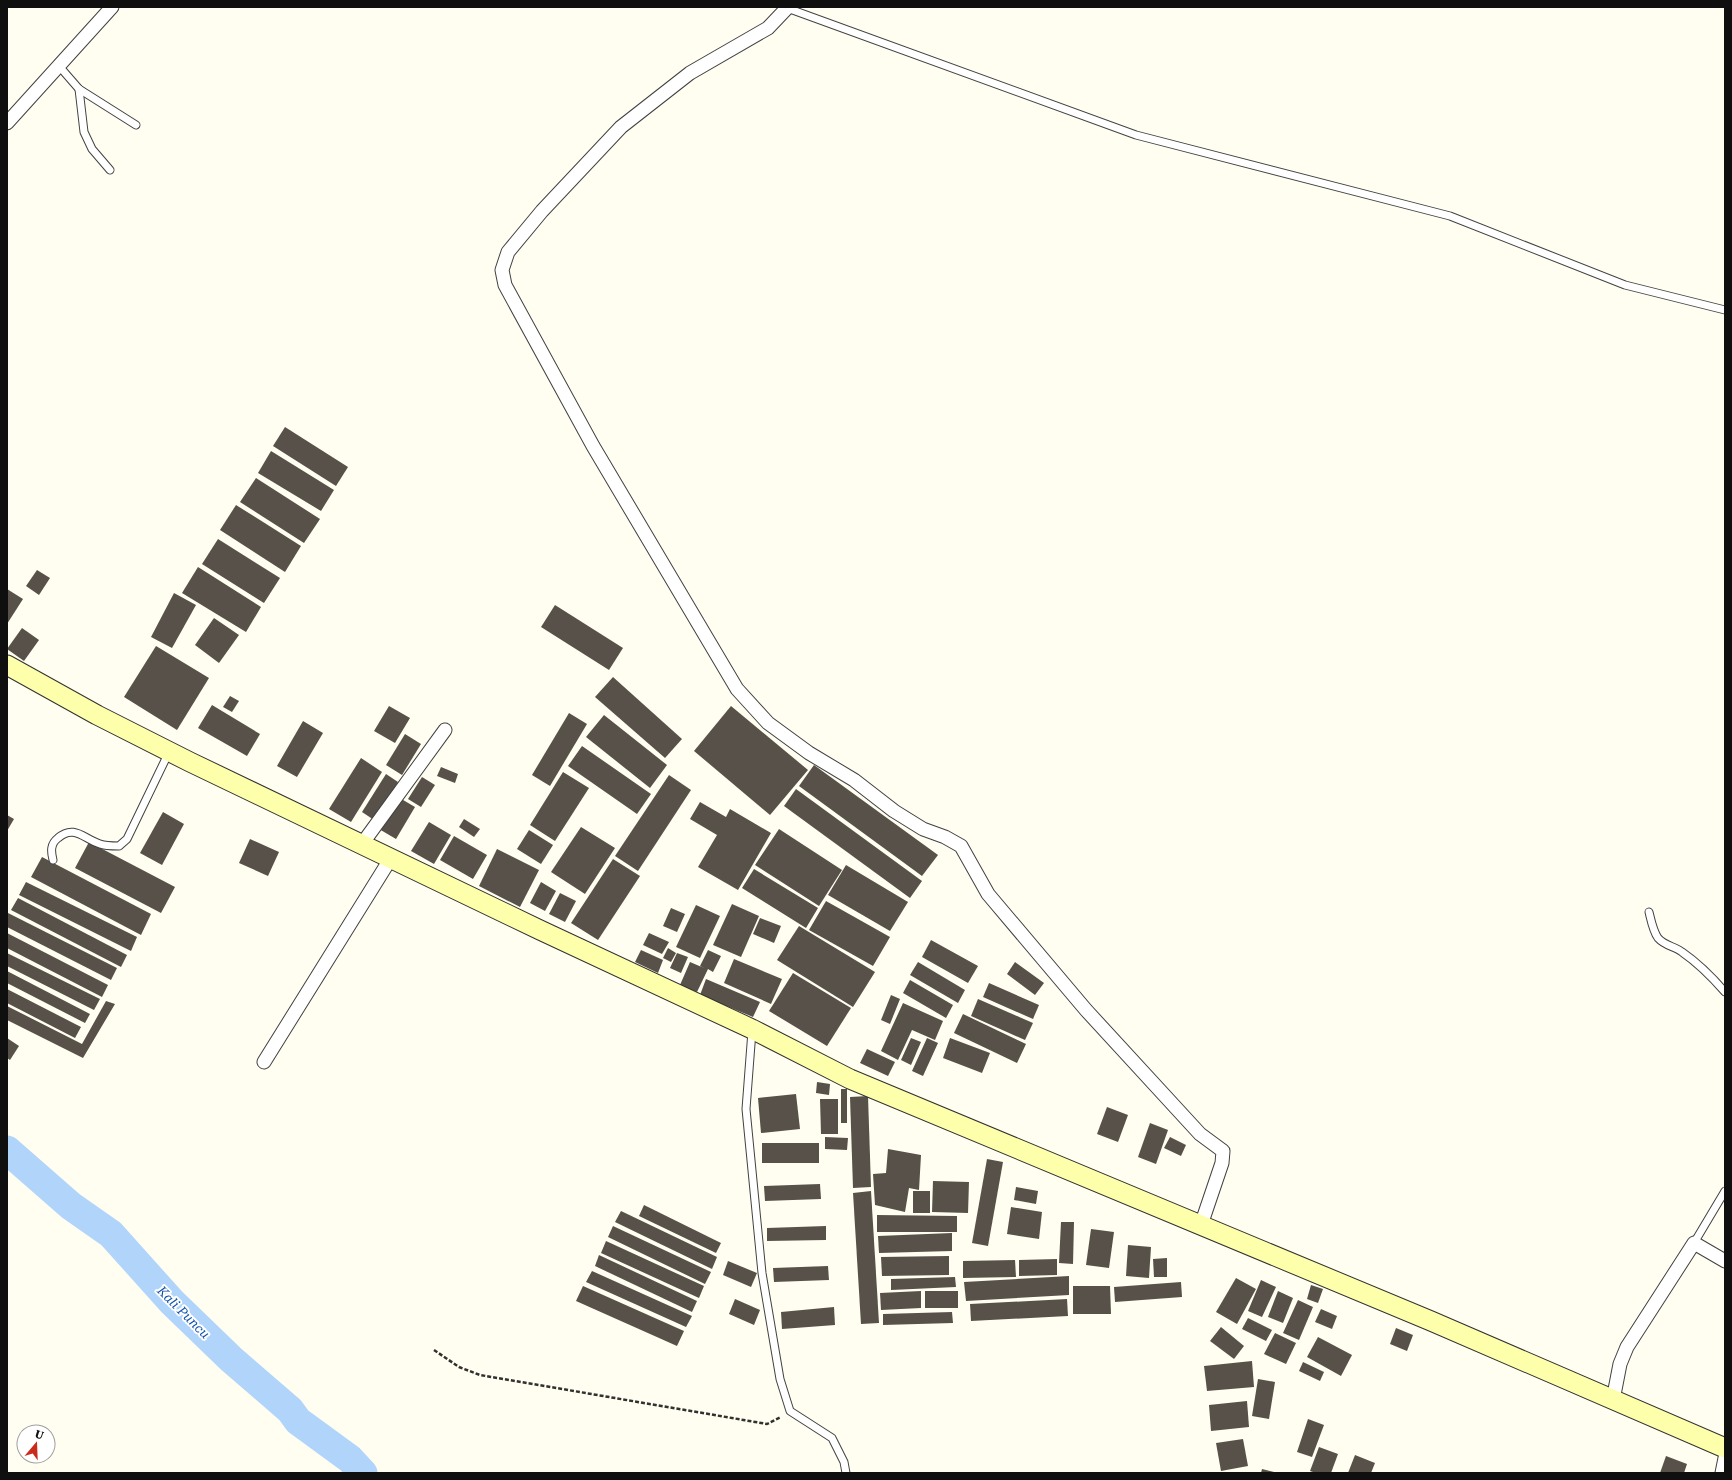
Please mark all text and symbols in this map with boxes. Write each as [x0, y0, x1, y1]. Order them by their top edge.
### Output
water label: Kali Puncu [154, 1282, 213, 1342]
north arrow [16, 1424, 56, 1464]
text: U [33, 1427, 46, 1443]

